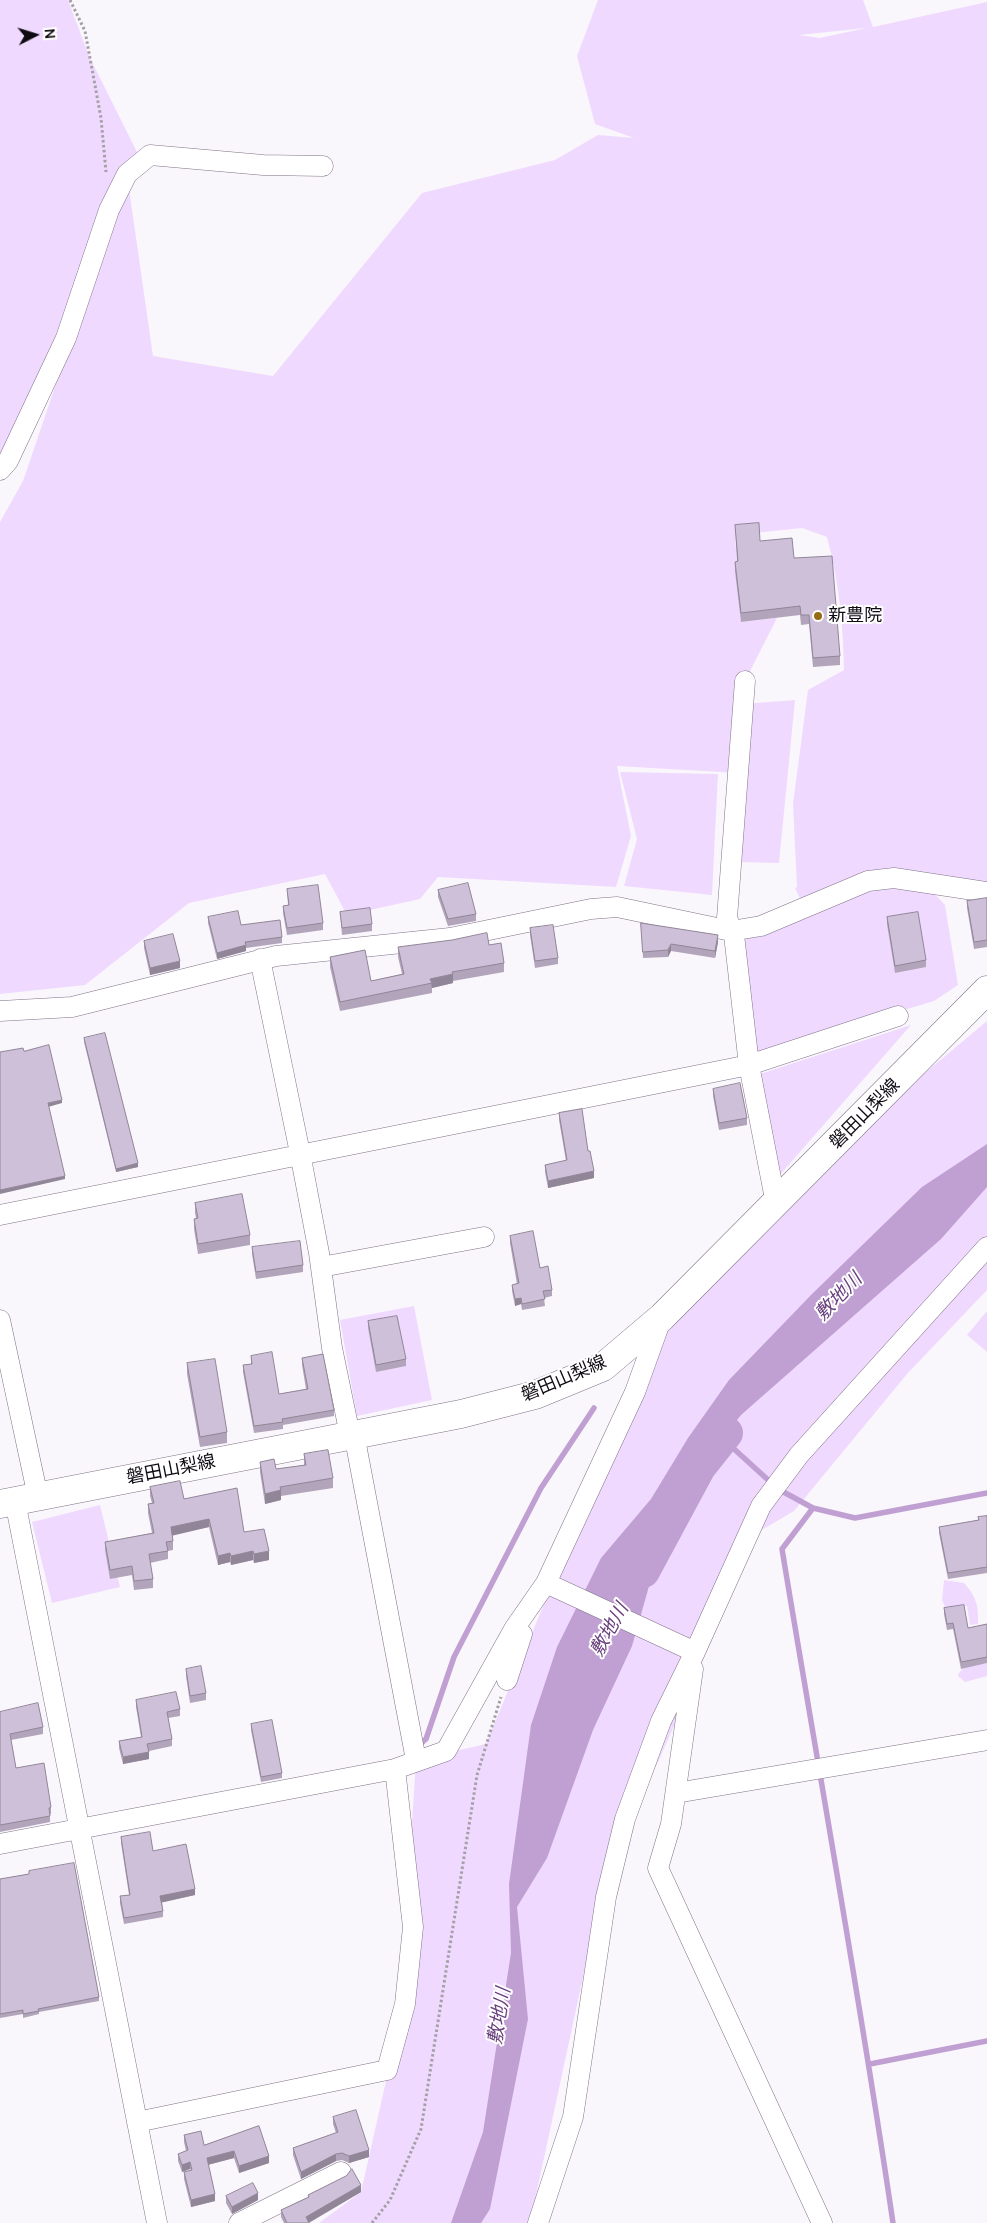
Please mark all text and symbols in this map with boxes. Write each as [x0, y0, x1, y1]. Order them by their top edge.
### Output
north arrow [10, 10, 60, 60]
text: N [41, 28, 60, 39]
place label: 新豊院 [828, 605, 882, 627]
marker: 新豊院 [812, 610, 824, 622]
street label: 磐田山梨線 [826, 1075, 904, 1153]
water label: 敷地川 [811, 1269, 867, 1325]
street label: 磐田山梨線 [518, 1351, 610, 1407]
street label: 磐田山梨線 [125, 1451, 217, 1489]
water label: 敷地川 [586, 1600, 634, 1660]
water label: 敷地川 [484, 1986, 516, 2046]

